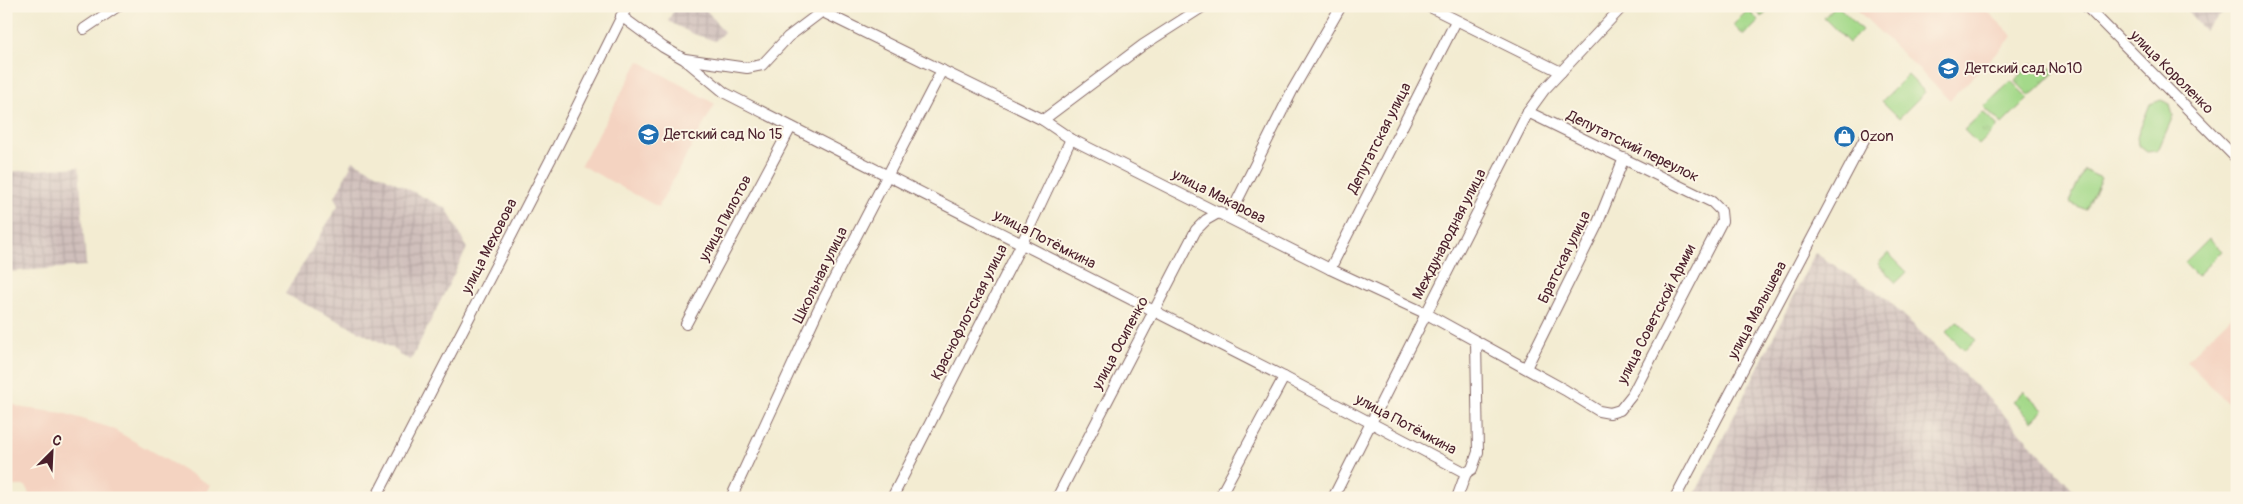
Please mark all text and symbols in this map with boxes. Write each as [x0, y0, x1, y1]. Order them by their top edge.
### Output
street label: улица Короленко [2125, 26, 2218, 118]
school or university icon: Детский сад №10 [1937, 56, 1961, 80]
place label: Детский сад №10 [1964, 59, 2083, 78]
street label: Депутатская улица [1343, 79, 1416, 198]
street label: Депутатский переулок [1563, 106, 1702, 187]
school or university icon: Детский сад № 15 [636, 122, 660, 146]
shop icon: Ozon [1832, 124, 1856, 148]
place label: Детский сад № 15 [663, 125, 783, 144]
place label: Ozon [1860, 127, 1894, 146]
street label: улица Макарова [1168, 164, 1269, 228]
street label: Международная улица [1408, 166, 1491, 303]
street label: улица Пилотов [694, 172, 756, 266]
street label: улица Меховова [457, 195, 522, 298]
street label: улица Потёмкина [990, 205, 1099, 273]
street label: Братская улица [1534, 208, 1595, 307]
street label: Школьная улица [789, 224, 852, 327]
street label: Краснофлотская улица [927, 241, 1012, 383]
street label: улица Советской Армии [1613, 241, 1700, 388]
street label: улица Малышева [1723, 258, 1791, 363]
street label: улица Осипенко [1087, 293, 1153, 394]
street label: улица Потёмкина [1351, 389, 1460, 459]
north arrow [28, 426, 78, 476]
text: С [50, 431, 65, 450]

